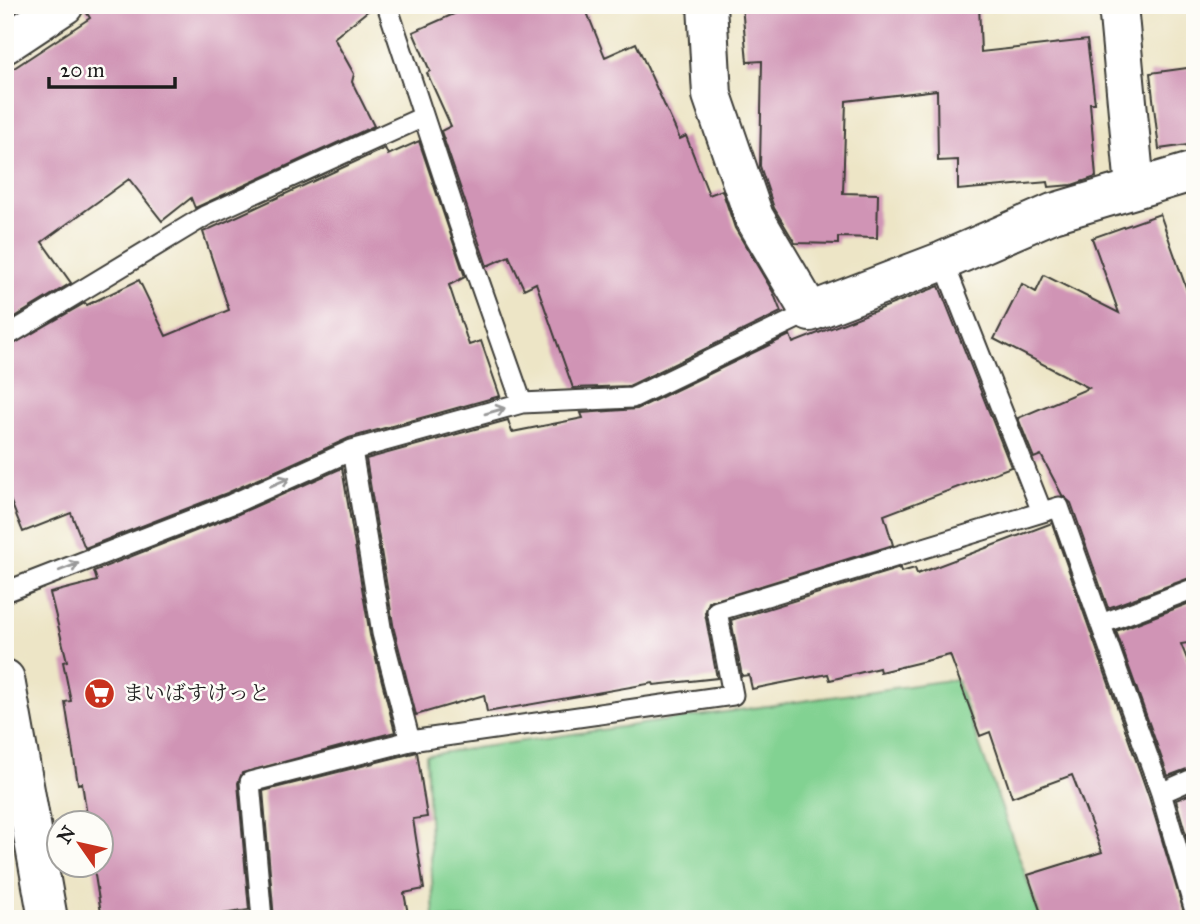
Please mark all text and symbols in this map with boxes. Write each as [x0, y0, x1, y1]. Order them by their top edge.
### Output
scale bar [49, 46, 175, 90]
text: 20 m [60, 57, 105, 83]
one-way arrow [483, 404, 506, 417]
one-way arrow [269, 475, 290, 488]
one-way arrow [57, 560, 79, 573]
supermarket icon: まいばすけっと [83, 676, 117, 710]
place label: まいばすけっと [123, 680, 270, 706]
north arrow [46, 808, 116, 878]
text: N [52, 822, 80, 848]

